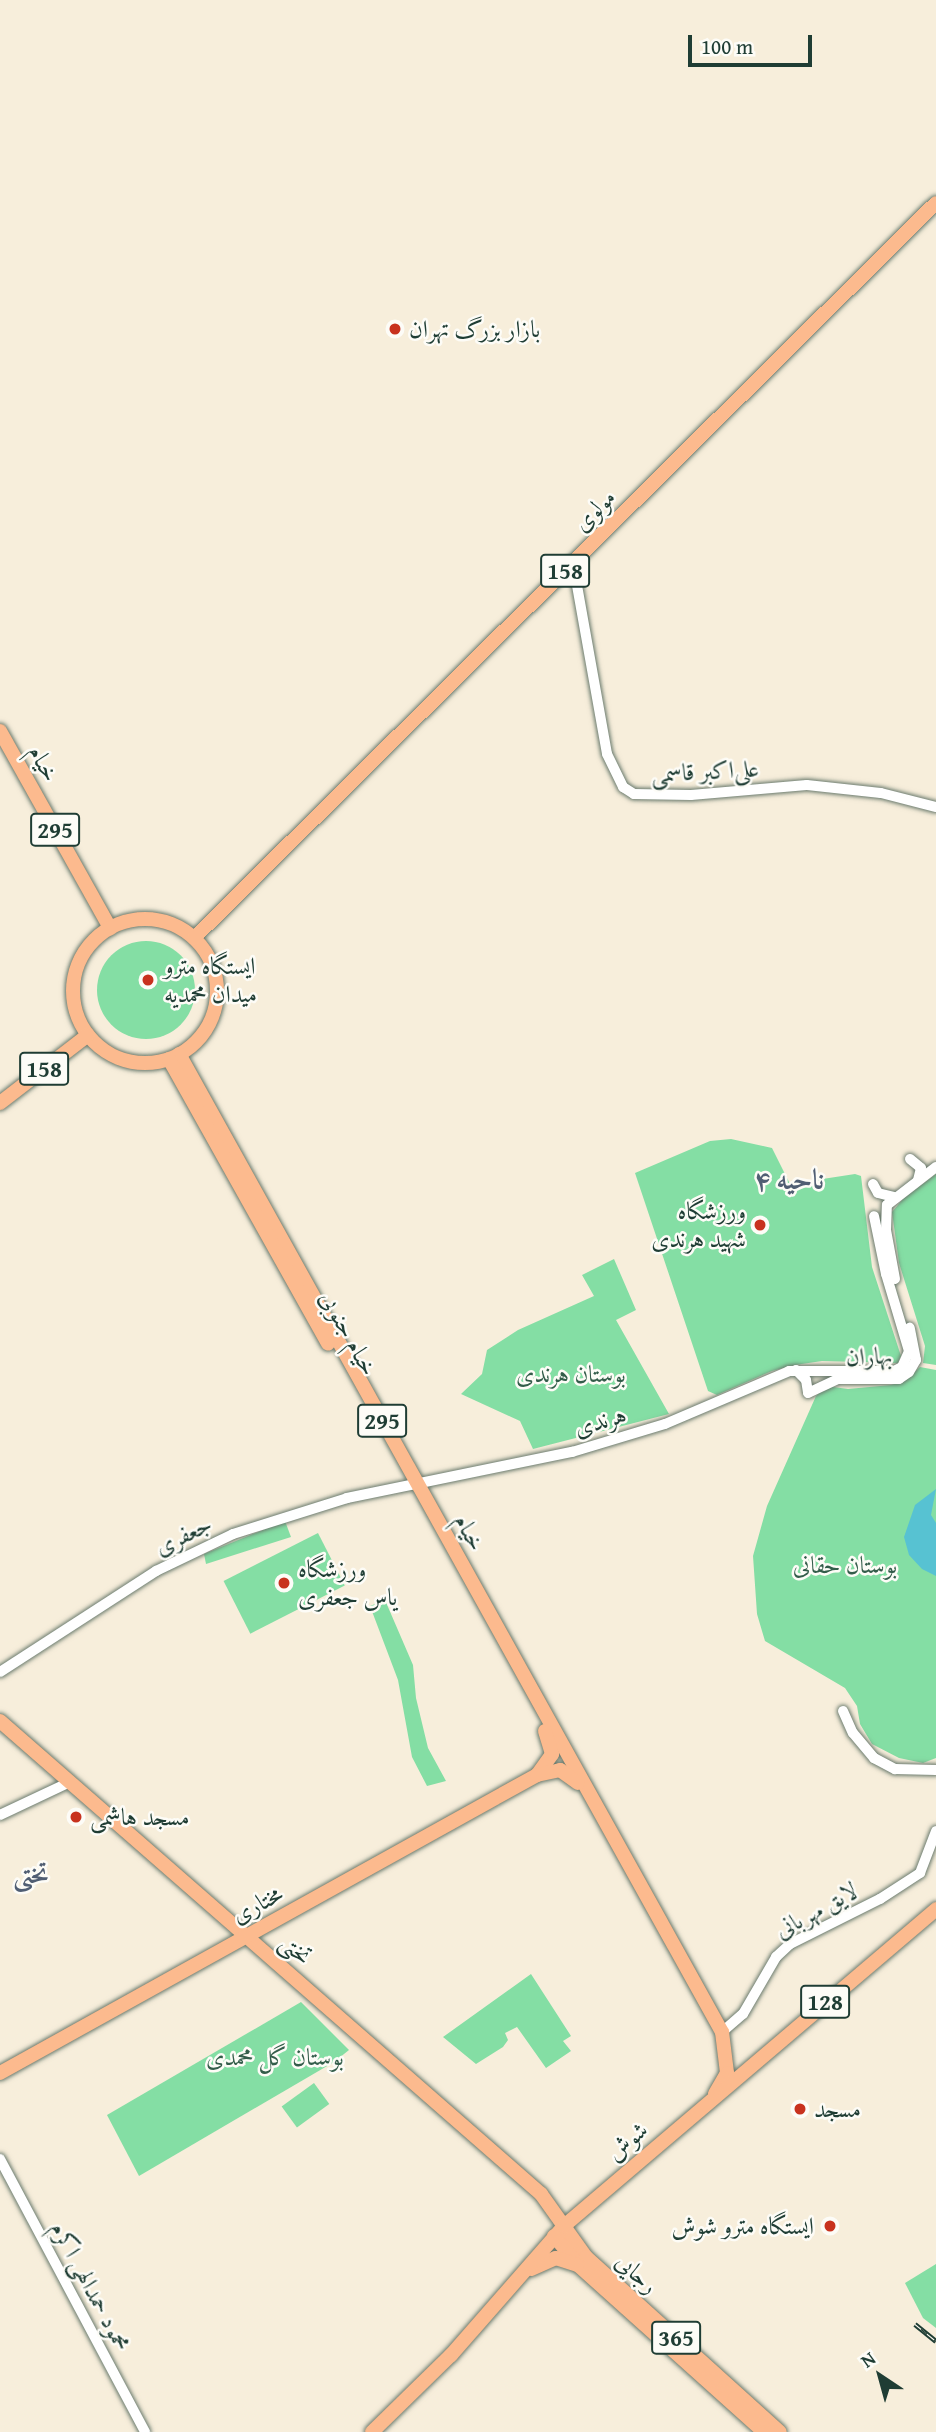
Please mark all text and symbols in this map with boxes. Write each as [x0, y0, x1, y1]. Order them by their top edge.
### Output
scale bar [691, 21, 815, 65]
text: 100 m [701, 31, 753, 62]
place label: بازار بزرگ تهران [409, 315, 540, 343]
marker: بازار بزرگ تهران [387, 321, 403, 337]
street label: مولوی [567, 483, 621, 537]
road number: 158 [539, 552, 591, 590]
street label: خیام [22, 739, 66, 787]
street label: علی‌اکبر قاسمی [650, 754, 760, 788]
road number: 295 [29, 810, 81, 850]
place label: ایستگاه مترو میدان محمدیه [164, 952, 257, 1008]
marker: ایستگاه مترو میدان محمدیه [138, 970, 158, 990]
road number: 158 [18, 1050, 70, 1088]
district label: ناحیه ۴ [754, 1162, 824, 1196]
place label: ورزشگاه شهید هرندی [651, 1197, 746, 1253]
marker: ورزشگاه شهید هرندی [752, 1217, 768, 1233]
street label: خیام جنوبی [314, 1285, 384, 1381]
street label: بهاران [845, 1340, 893, 1372]
park label: بوستان هرندی [516, 1360, 626, 1388]
street label: هرندی [570, 1399, 630, 1443]
road number: 295 [356, 1402, 408, 1440]
street label: خیام [448, 1508, 492, 1556]
street label: جعفری [150, 1509, 216, 1561]
park label: بوستان حقانی [793, 1551, 897, 1579]
place label: ورزشگاه یاس جعفری [298, 1555, 397, 1611]
marker: ورزشگاه یاس جعفری [276, 1575, 292, 1591]
place label: مسجد هاشمی [90, 1803, 190, 1831]
marker: مسجد هاشمی [68, 1809, 84, 1825]
district label: تختی [13, 1858, 49, 1890]
street label: لایق مهربانی [770, 1876, 862, 1944]
street label: مختاری [226, 1879, 288, 1929]
street label: تختی [274, 1927, 318, 1971]
road number: 128 [799, 1982, 851, 2022]
park label: بوستان گل محمدی [206, 2043, 344, 2071]
place label: مسجد [814, 2095, 861, 2123]
marker: مسجد [792, 2101, 808, 2117]
street label: شوش [600, 2115, 654, 2167]
place label: ایستگاه مترو شوش [671, 2212, 814, 2240]
street label: محمود حمدالهی اکرم [45, 2216, 137, 2356]
marker: ایستگاه مترو شوش [820, 2216, 840, 2236]
street label: رجایی [610, 2246, 664, 2300]
road number: 365 [650, 2318, 702, 2358]
north arrow [845, 2341, 915, 2411]
text: N [854, 2344, 881, 2374]

